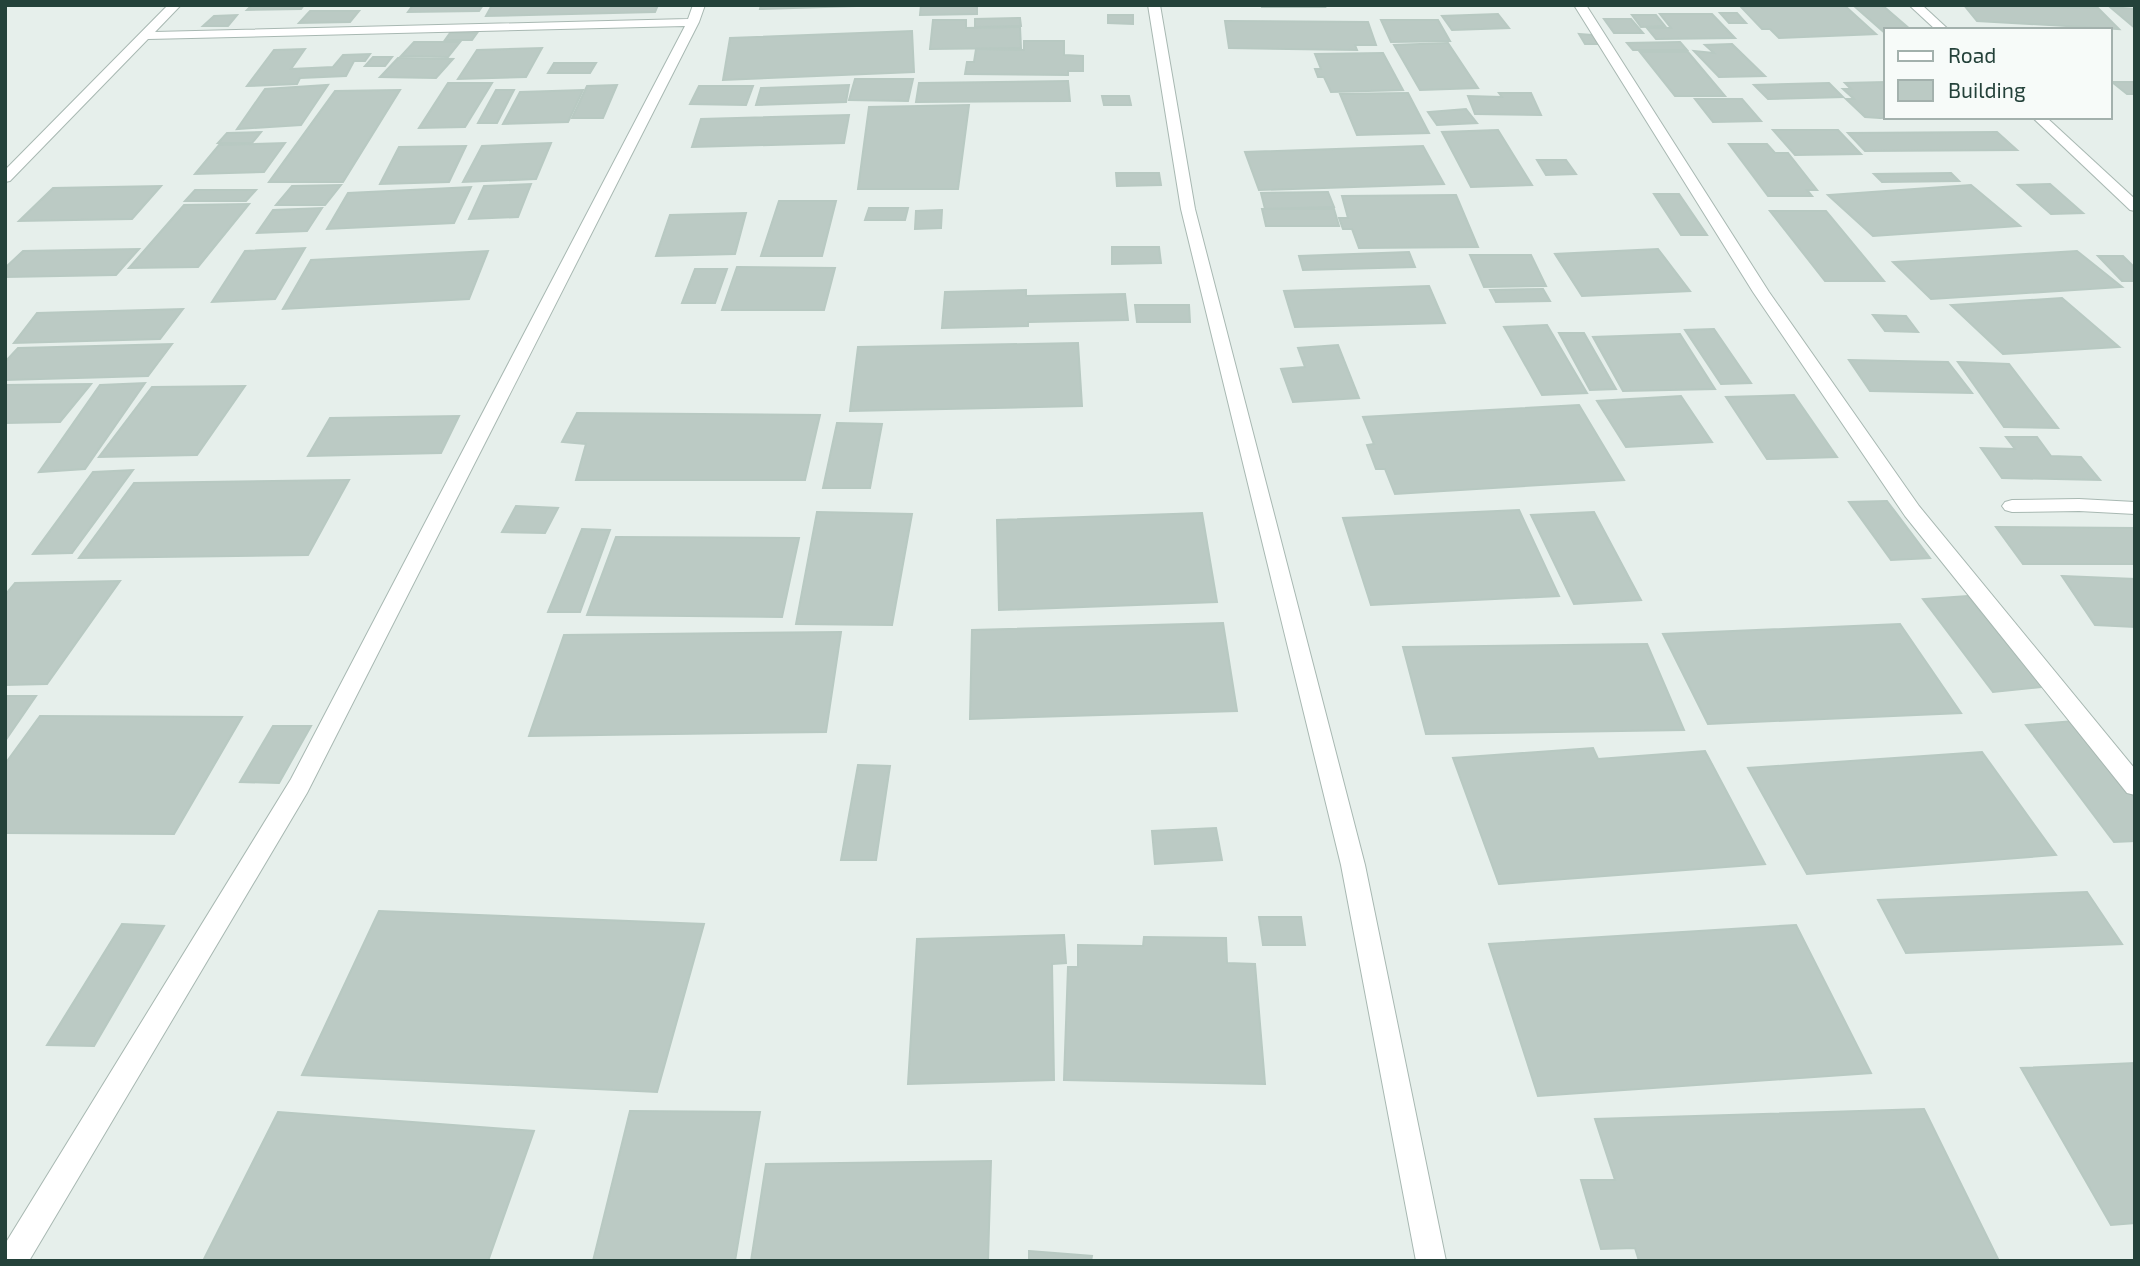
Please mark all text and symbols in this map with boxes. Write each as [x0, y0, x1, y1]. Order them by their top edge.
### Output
legend [1884, 28, 2112, 119]
text: Road [1948, 42, 1996, 67]
text: Building [1948, 77, 2026, 102]

